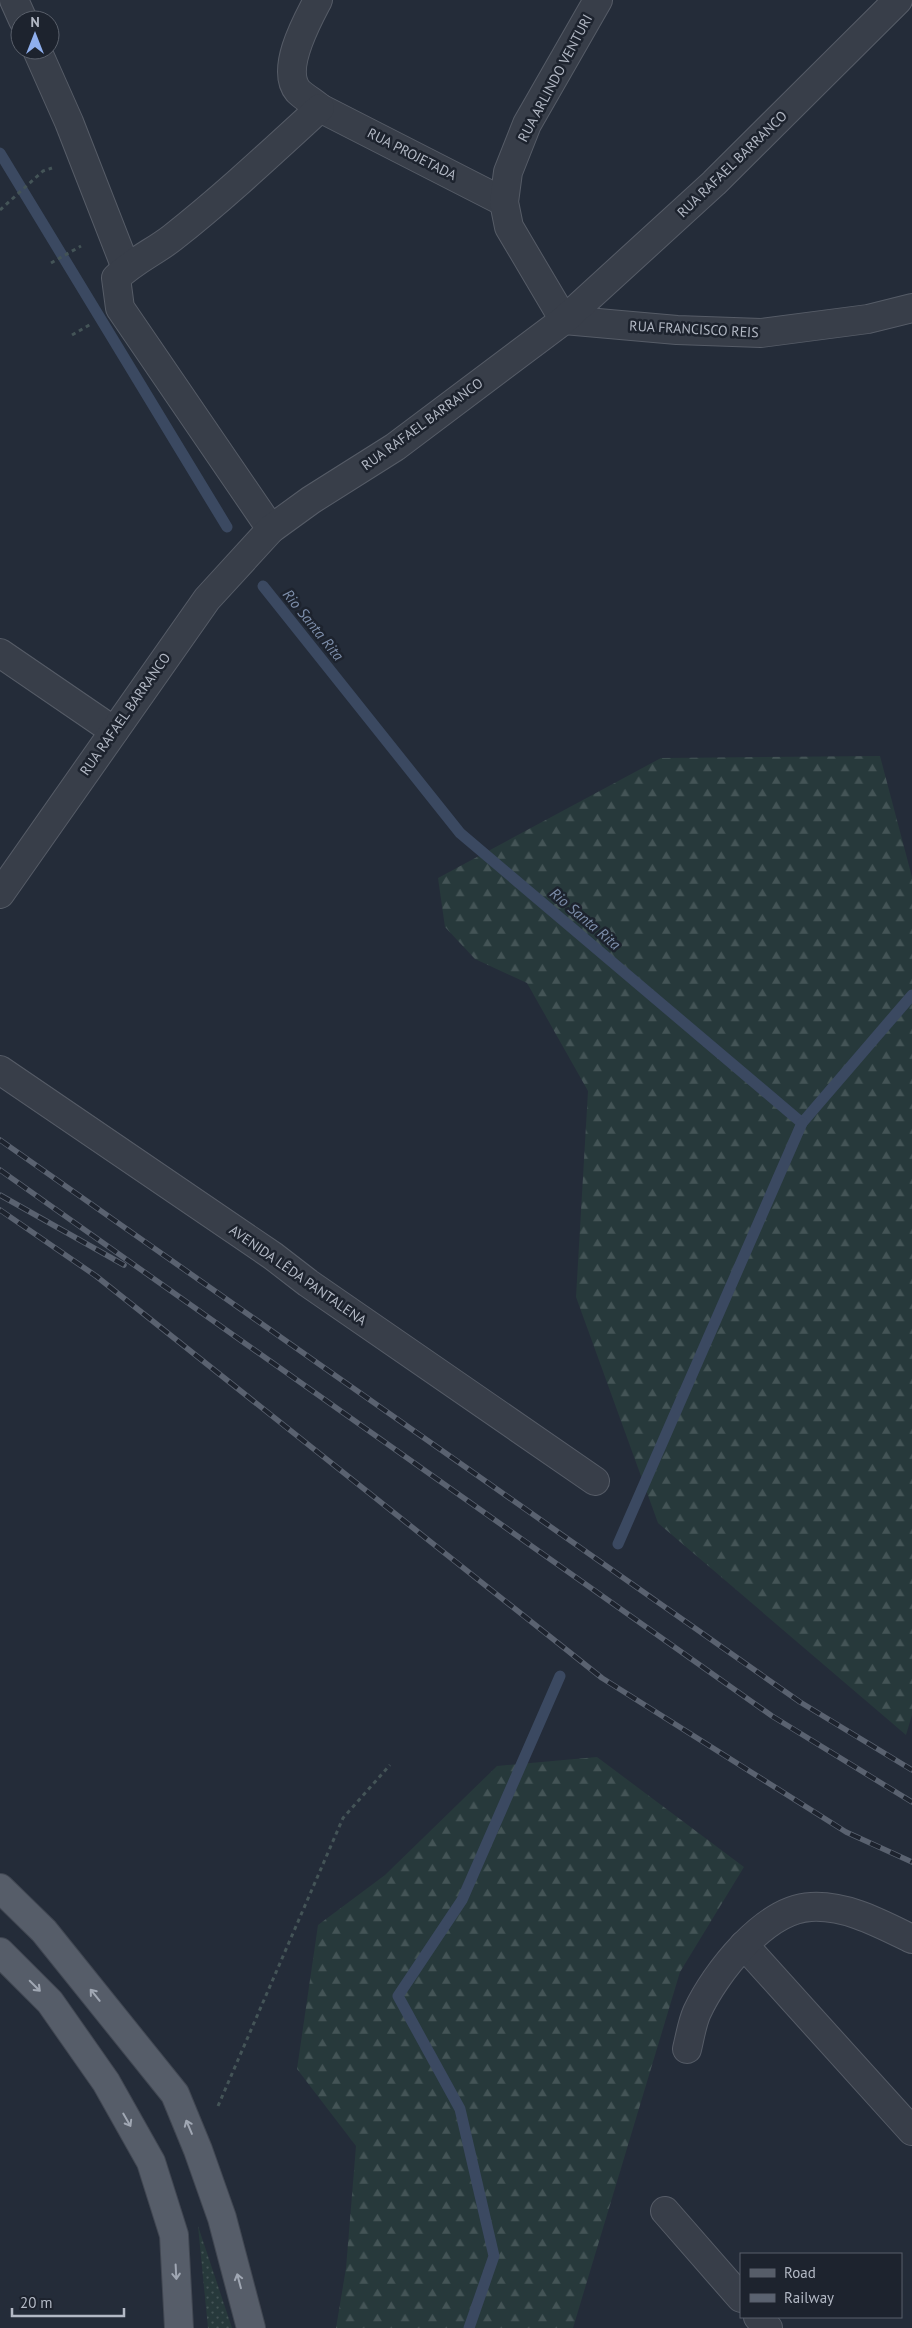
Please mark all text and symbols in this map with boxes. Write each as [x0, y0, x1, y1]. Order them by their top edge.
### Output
north arrow [10, 10, 60, 60]
street label: RUA ARLINDO VENTURI [514, 11, 596, 145]
text: N [30, 13, 40, 31]
street label: RUA RAFAEL BARRANCO [673, 107, 791, 221]
street label: RUA PROJETADA [364, 124, 460, 185]
street label: RUA FRANCISCO REIS [629, 317, 759, 341]
street label: RUA RAFAEL BARRANCO [358, 374, 486, 474]
water label: Rio Santa Rita [279, 585, 348, 665]
street label: RUA RAFAEL BARRANCO [76, 649, 174, 779]
water label: Rio Santa Rita [546, 884, 625, 954]
street label: AVENIDA LÊDA PANTALENA [226, 1221, 371, 1330]
one-way arrow [28, 1980, 41, 1992]
one-way arrow [90, 1989, 101, 2002]
one-way arrow [122, 2112, 132, 2126]
one-way arrow [183, 2120, 193, 2135]
legend [740, 2253, 902, 2318]
text: Road [784, 2263, 816, 2282]
one-way arrow [171, 2264, 180, 2280]
one-way arrow [234, 2273, 243, 2289]
scale bar [12, 2286, 125, 2318]
text: Railway [784, 2288, 834, 2307]
text: 20 m [20, 2293, 53, 2312]

